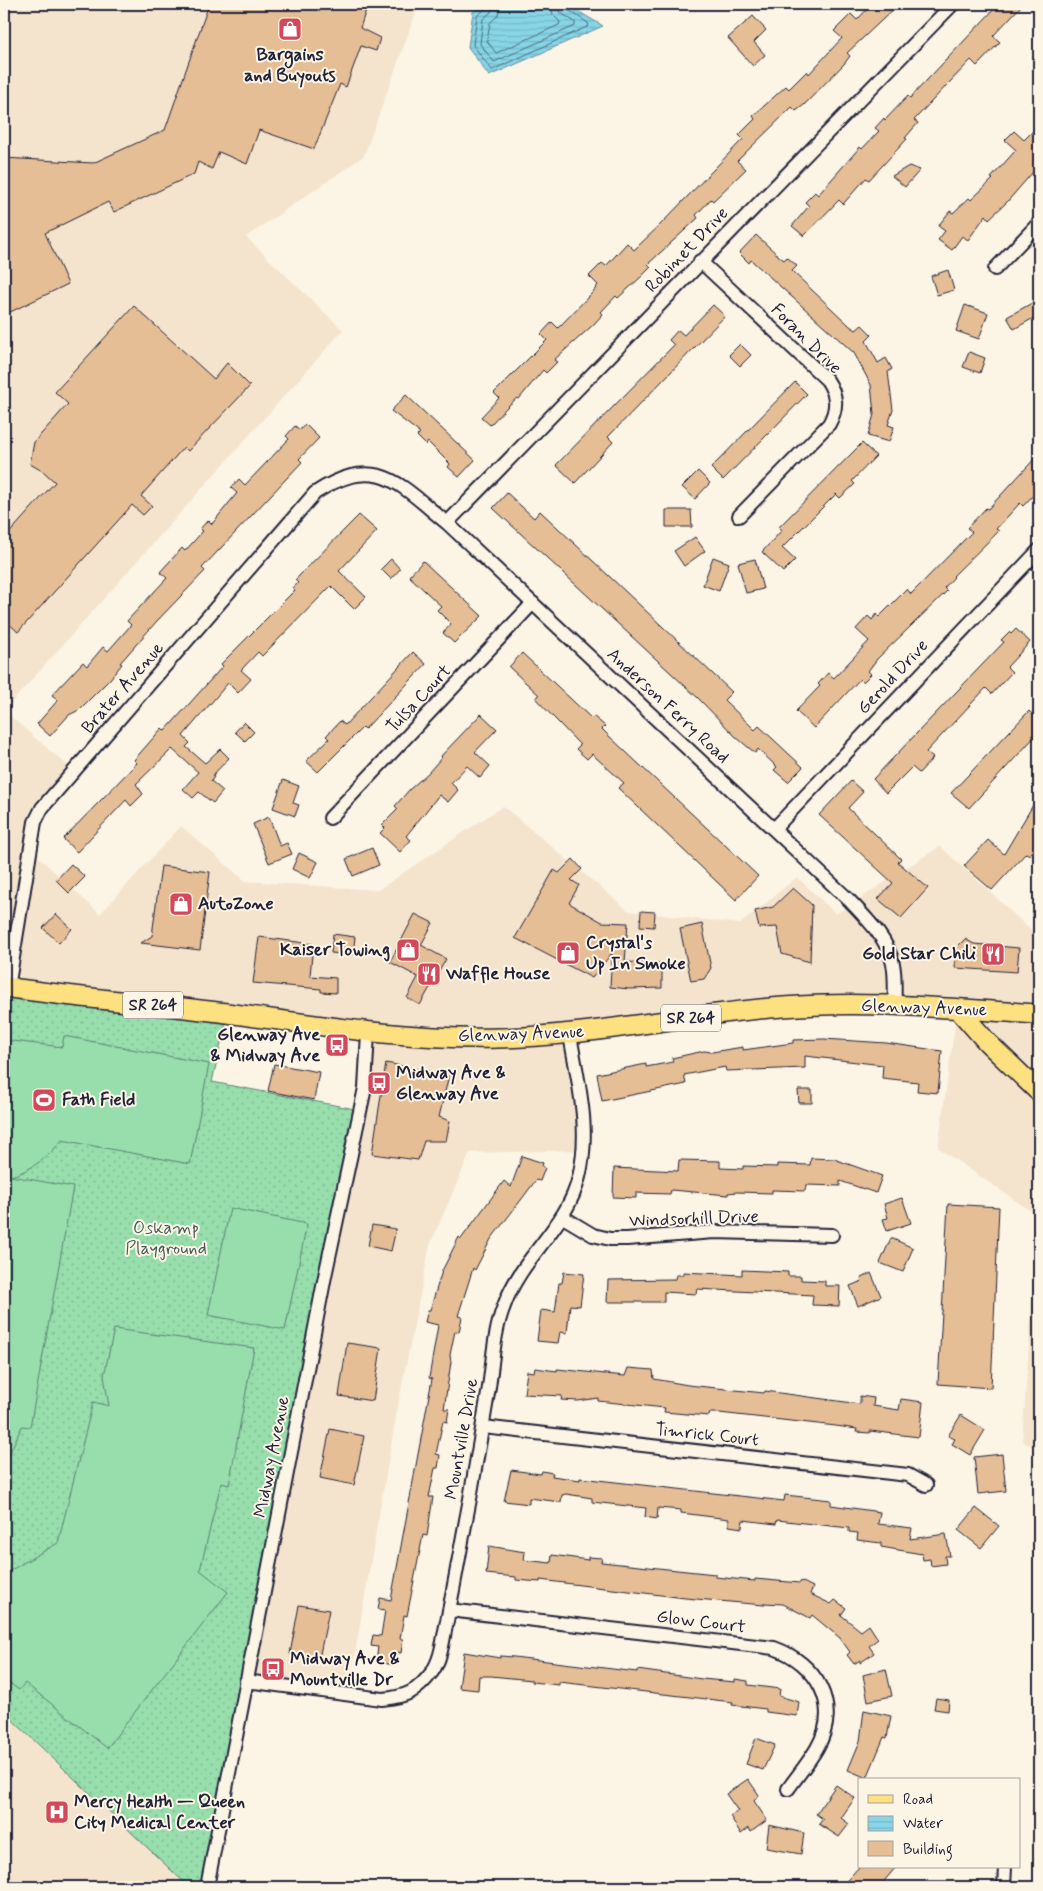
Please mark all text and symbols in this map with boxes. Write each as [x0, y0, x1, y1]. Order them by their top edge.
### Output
shop icon: Bargains and Buyouts [277, 16, 303, 42]
place label: Bargains and Buyouts [244, 43, 336, 88]
street label: Robinet Drive [640, 202, 734, 298]
street label: Foran Drive [765, 298, 847, 380]
street label: Gerold Drive [852, 634, 934, 720]
street label: Brater Avenue [76, 637, 170, 739]
street label: Anderson Ferry Road [602, 643, 734, 769]
street label: Tulsa Court [381, 660, 457, 738]
shop icon: AutoZone [168, 891, 194, 917]
place label: AutoZone [198, 892, 274, 916]
place label: Crystal's Up In Smoke [586, 931, 686, 976]
shop icon: Kaiser Towing [395, 937, 421, 963]
place label: Kaiser Towing [280, 938, 390, 962]
shop icon: Crystal's Up In Smoke [555, 940, 581, 966]
restaurant icon: Gold Star Chili [980, 941, 1006, 967]
place label: Gold Star Chili [862, 942, 976, 966]
restaurant icon: Waffle House [416, 961, 442, 987]
place label: Waffle House [445, 962, 550, 986]
road number: SR 264 [123, 992, 183, 1018]
street label: Glenway Avenue [860, 994, 988, 1022]
road number: SR 264 [661, 1004, 721, 1032]
street label: Glenway Avenue [457, 1020, 585, 1048]
place label: Glenway Ave & Midway Ave [210, 1023, 320, 1068]
bus stop icon: Glenway Ave & Midway Ave [324, 1032, 350, 1058]
place label: Midway Ave & Glenway Ave [396, 1061, 506, 1106]
bus stop icon: Midway Ave & Glenway Ave [366, 1070, 392, 1096]
sports icon: Fath Field [31, 1087, 57, 1113]
place label: Fath Field [62, 1088, 136, 1112]
street label: Windsorhill Drive [629, 1205, 759, 1233]
park label: Oskamp Playground [125, 1216, 207, 1261]
street label: Mountville Drive [440, 1376, 484, 1502]
street label: Midway Avenue [248, 1394, 296, 1520]
street label: Timrick Court [654, 1418, 760, 1452]
street label: Glow Court [655, 1605, 747, 1639]
place label: Midway Ave & Mountville Dr [290, 1647, 400, 1692]
bus stop icon: Midway Ave & Mountville Dr [260, 1656, 286, 1682]
legend [858, 1778, 1020, 1868]
place label: Mercy Health — Queen City Medical Center [74, 1790, 245, 1835]
text: Road [903, 1790, 933, 1810]
hospital icon: Mercy Health — Queen City Medical Center [44, 1799, 70, 1825]
text: Water [903, 1814, 943, 1834]
text: Building [903, 1840, 953, 1861]

